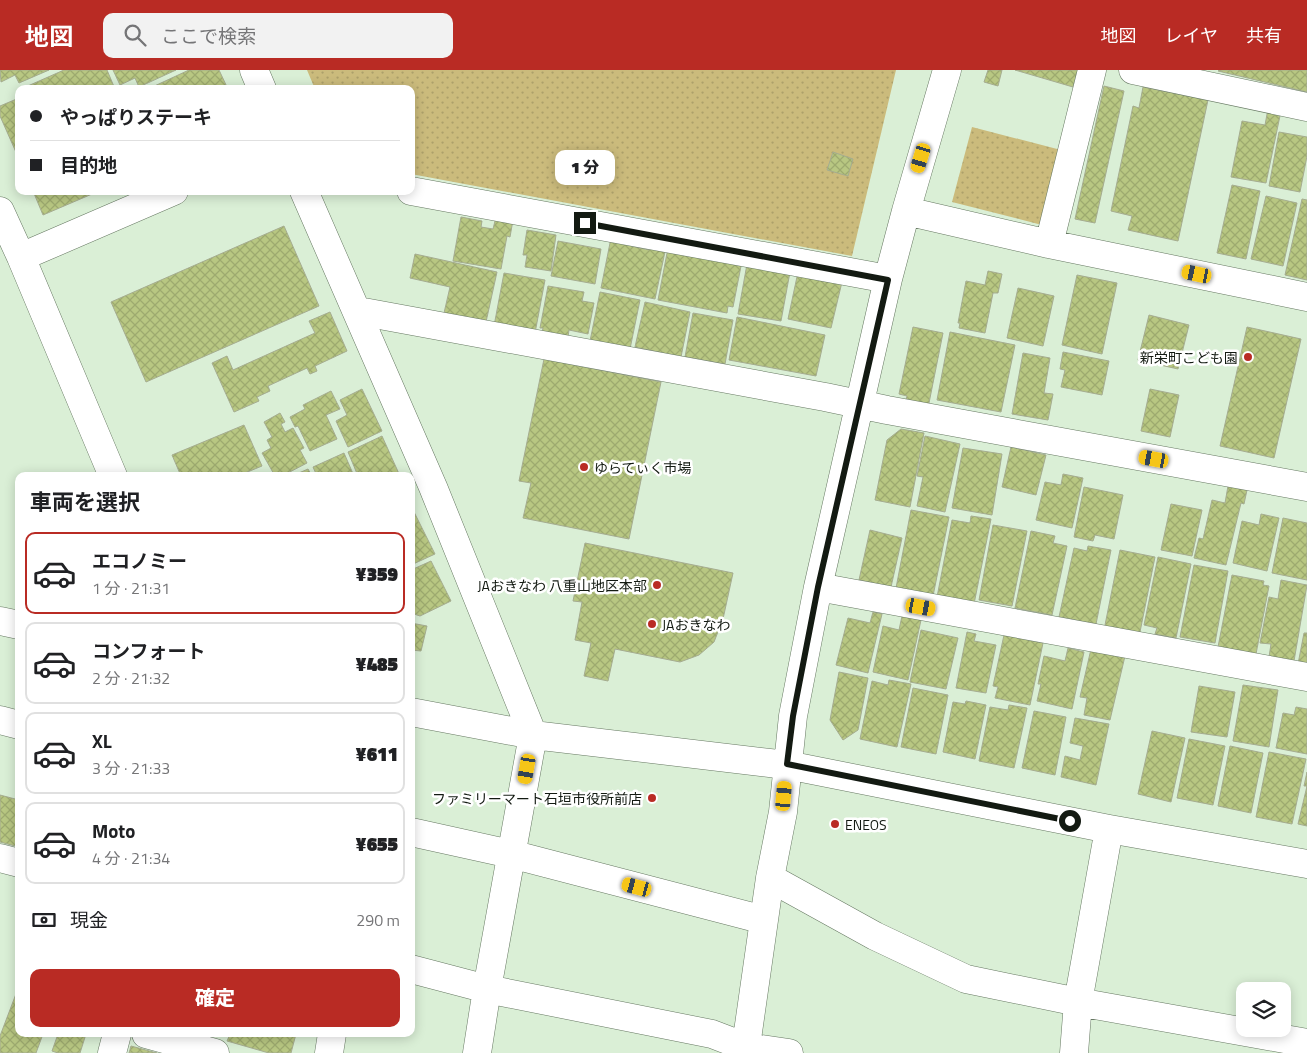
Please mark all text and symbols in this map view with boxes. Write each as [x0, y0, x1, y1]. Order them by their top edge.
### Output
search box [103, 13, 453, 58]
text: 地図 [25, 18, 73, 54]
icon: search [121, 21, 149, 49]
text: ここで検索 [161, 21, 256, 50]
text: 地図 [1101, 22, 1137, 49]
text: レイヤ [1165, 22, 1218, 49]
text: 共有 [1246, 22, 1282, 49]
text: やっぱりステーキ [60, 102, 212, 131]
car [909, 141, 932, 175]
text: 目的地 [60, 150, 117, 179]
callout: 1 分 [555, 150, 615, 186]
text: 1 分 [571, 155, 599, 179]
route end [574, 212, 596, 234]
car [1180, 264, 1213, 284]
place label: 新栄町こども園 [1140, 347, 1238, 368]
marker: 新栄町こども園 [1242, 351, 1254, 363]
car [1137, 449, 1170, 469]
place label: ゆらてぃく市場 [594, 457, 692, 478]
marker: ゆらてぃく市場 [578, 461, 590, 473]
text: 車両を選択 [30, 485, 140, 519]
text: エコノミー [92, 546, 187, 575]
icon: car [32, 551, 77, 596]
text: ¥359 [356, 559, 398, 588]
place label: JAおきなわ 八重山地区本部 [478, 575, 647, 596]
text: 1 分 · 21:31 [92, 576, 170, 600]
marker: JAおきなわ 八重山地区本部 [651, 579, 663, 591]
car [904, 597, 937, 617]
place label: JAおきなわ [662, 614, 730, 635]
marker: JAおきなわ [646, 618, 658, 630]
text: コンフォート [92, 636, 205, 665]
icon: car [32, 641, 77, 686]
text: ¥485 [356, 649, 398, 678]
text: 2 分 · 21:32 [92, 666, 170, 690]
text: XL [92, 726, 112, 755]
icon: car [32, 731, 77, 776]
text: ¥611 [356, 739, 398, 768]
car [517, 753, 536, 785]
text: 3 分 · 21:33 [92, 756, 170, 780]
car [775, 780, 792, 812]
place label: ファミリーマート石垣市役所前店 [432, 788, 642, 809]
marker: ファミリーマート石垣市役所前店 [646, 792, 658, 804]
route start [1059, 810, 1081, 832]
place label: ENEOS [845, 814, 887, 835]
text: Moto [92, 816, 135, 845]
marker: ENEOS [829, 818, 841, 830]
icon: car [32, 821, 77, 866]
text: ¥655 [356, 829, 398, 858]
text: 4 分 · 21:34 [92, 846, 170, 870]
car [620, 876, 653, 898]
text: 現金 [70, 905, 108, 934]
icon: cash [30, 906, 58, 934]
text: 290 m [356, 908, 400, 932]
button: 確定 [30, 969, 400, 1027]
map controls [1236, 982, 1291, 1037]
button: layers [1236, 982, 1291, 1037]

